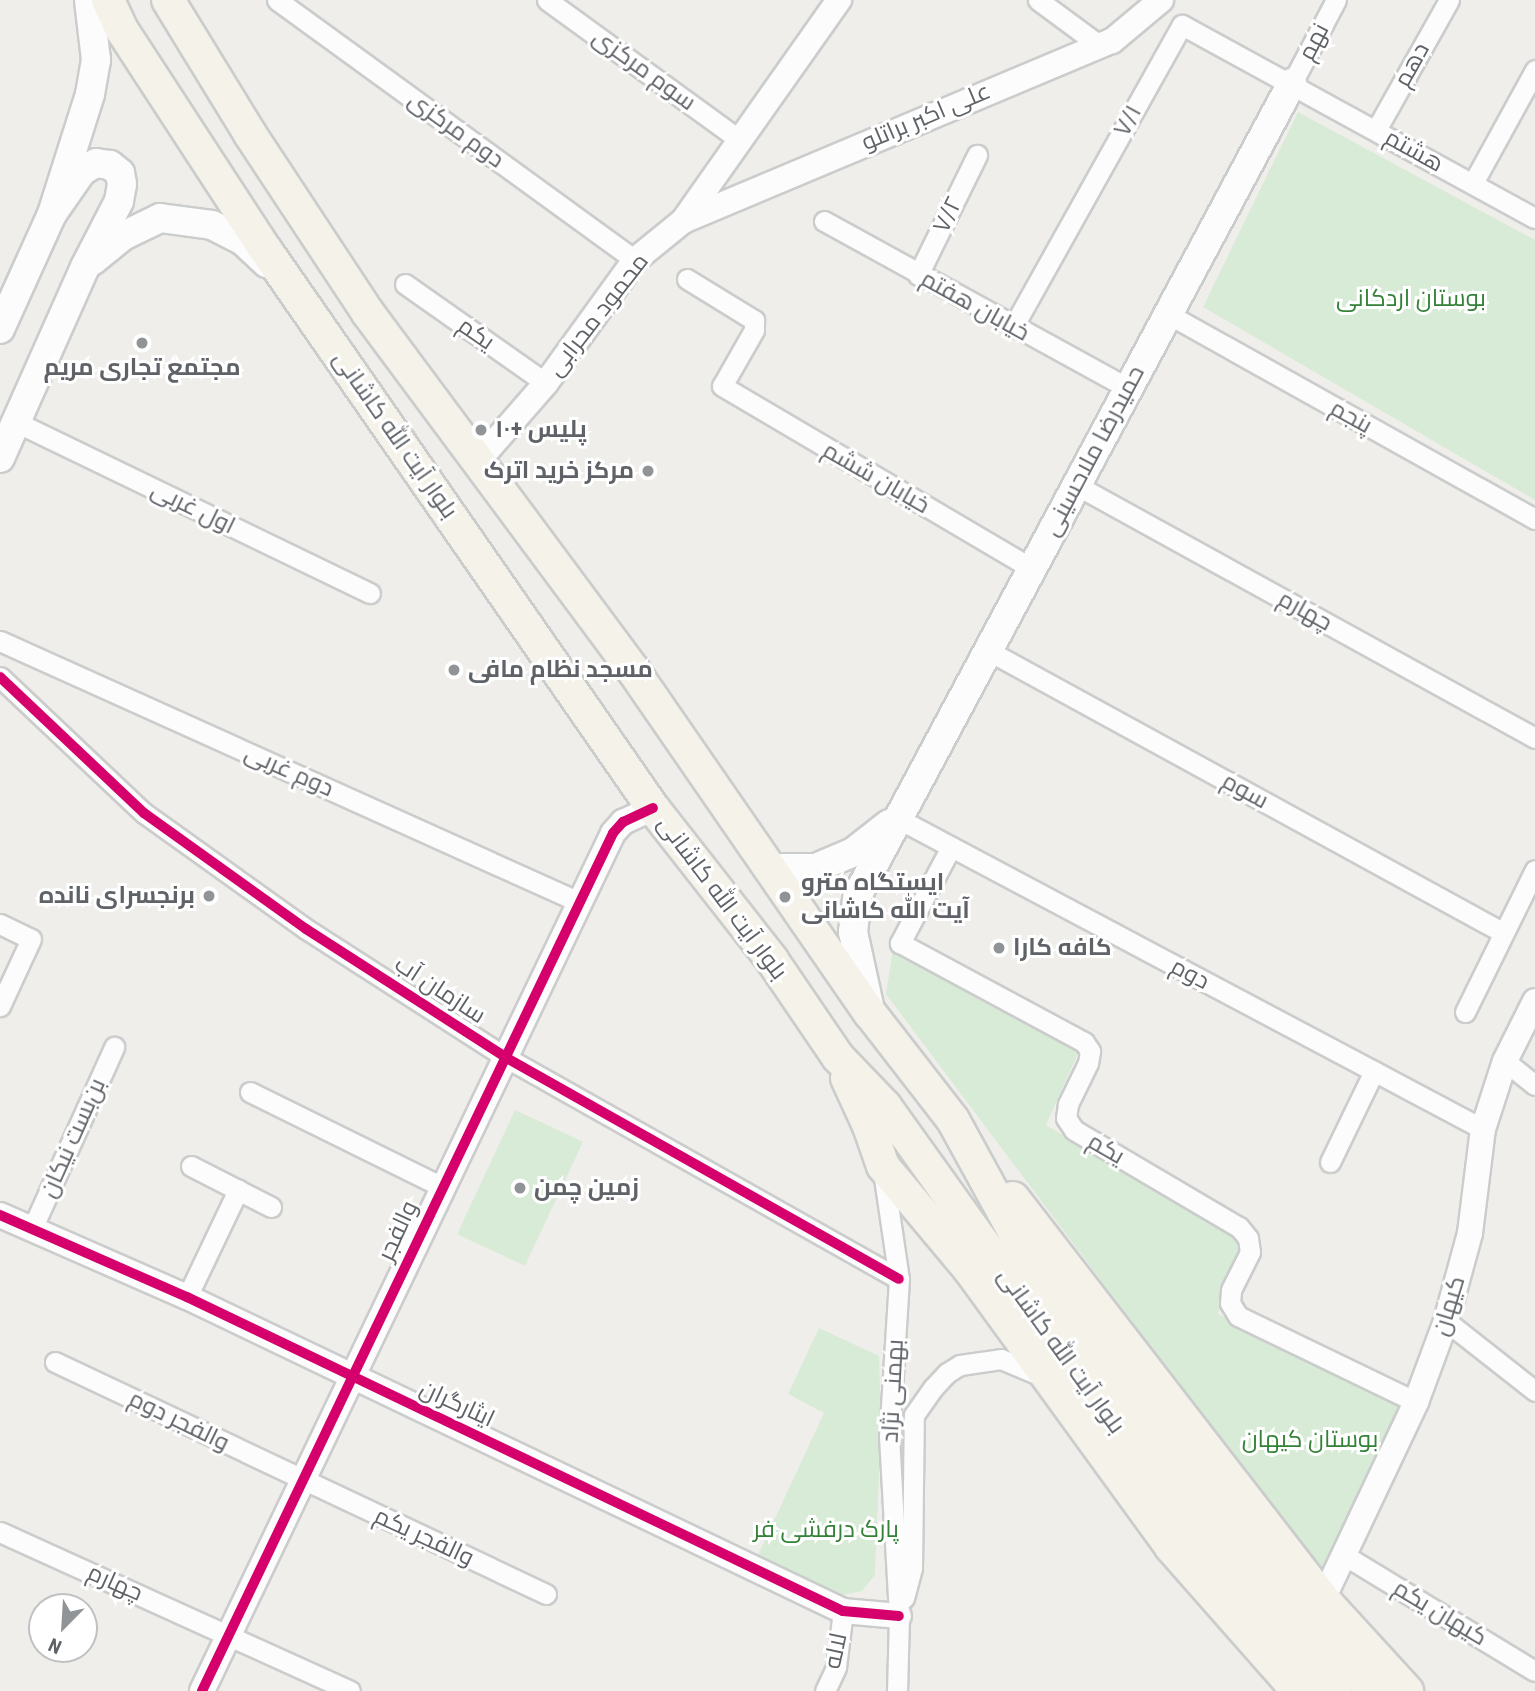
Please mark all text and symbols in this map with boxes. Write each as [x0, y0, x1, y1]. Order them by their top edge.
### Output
street label: نهم [1292, 18, 1336, 66]
street label: سوم مرکزی [587, 23, 701, 117]
street label: دهم [1388, 38, 1436, 92]
street label: علی اکبر براتلو [857, 77, 995, 157]
street label: دوم مرکزی [402, 86, 510, 174]
street label: ۷/۱ [1108, 100, 1148, 142]
street label: هشتم [1380, 123, 1448, 179]
street label: ۷/۲ [927, 192, 969, 238]
street label: محمود محرابی [541, 248, 655, 382]
street label: خیابان هفتم [916, 264, 1034, 348]
park label: بوستان اردکانی [1336, 285, 1486, 313]
street label: یکم [452, 311, 500, 357]
marker: مجتمع تجاری مریم [134, 335, 150, 351]
street label: بلوار آیت الله کاشانی [326, 346, 464, 524]
place label: مجتمع تجاری مریم [43, 354, 241, 382]
street label: حمیدرضا ملاحسینی [1037, 361, 1151, 541]
street label: پنجم [1325, 394, 1377, 440]
place label: پلیس +۱۰ [495, 416, 587, 444]
marker: پلیس +۱۰ [473, 422, 489, 438]
street label: خیابان ششم [817, 436, 935, 520]
place label: مرکز خرید اترک [484, 457, 634, 485]
marker: مرکز خرید اترک [640, 463, 656, 479]
street label: اول غربی [146, 475, 240, 541]
street label: چهارم [1273, 584, 1337, 638]
place label: مسجد نظام مافی [468, 656, 653, 684]
marker: مسجد نظام مافی [446, 662, 462, 678]
street label: دوم غربی [240, 739, 338, 803]
street label: سوم [1217, 767, 1273, 815]
street label: بلوار آیت الله کاشانی [651, 810, 793, 986]
place label: ایستگاه مترو آیت الله کاشانی [801, 869, 970, 925]
place label: برنجسرای نانده [39, 882, 195, 910]
marker: ایستگاه مترو آیت الله کاشانی [775, 887, 795, 907]
marker: برنجسرای نانده [201, 888, 217, 904]
place label: کافه کارا [1013, 934, 1112, 962]
marker: کافه کارا [991, 940, 1007, 956]
street label: سازمان آب [389, 950, 491, 1030]
street label: دوم [1166, 952, 1214, 996]
street label: بن‌بست نیکان [34, 1074, 112, 1202]
street label: یکم [1082, 1127, 1130, 1171]
place label: زمین چمن [534, 1174, 639, 1202]
marker: زمین چمن [512, 1180, 528, 1196]
street label: والفجر [372, 1196, 424, 1266]
street label: بلوار آیت الله کاشانی [991, 1263, 1131, 1439]
street label: کیهان [1426, 1273, 1472, 1339]
street label: بهمنی نژاد [876, 1338, 910, 1444]
street label: ایثارگران [415, 1374, 499, 1434]
street label: والفجر دوم [124, 1384, 234, 1458]
park label: بوستان کیهان [1242, 1426, 1378, 1454]
street label: والفجر یکم [370, 1501, 478, 1573]
park label: پارک درفشی فر [753, 1516, 899, 1544]
street label: چهارم [83, 1558, 147, 1608]
street label: کیهان یکم [1388, 1574, 1492, 1652]
north arrow [28, 1593, 98, 1663]
street label: لاله [818, 1630, 854, 1672]
text: N [45, 1633, 65, 1659]

